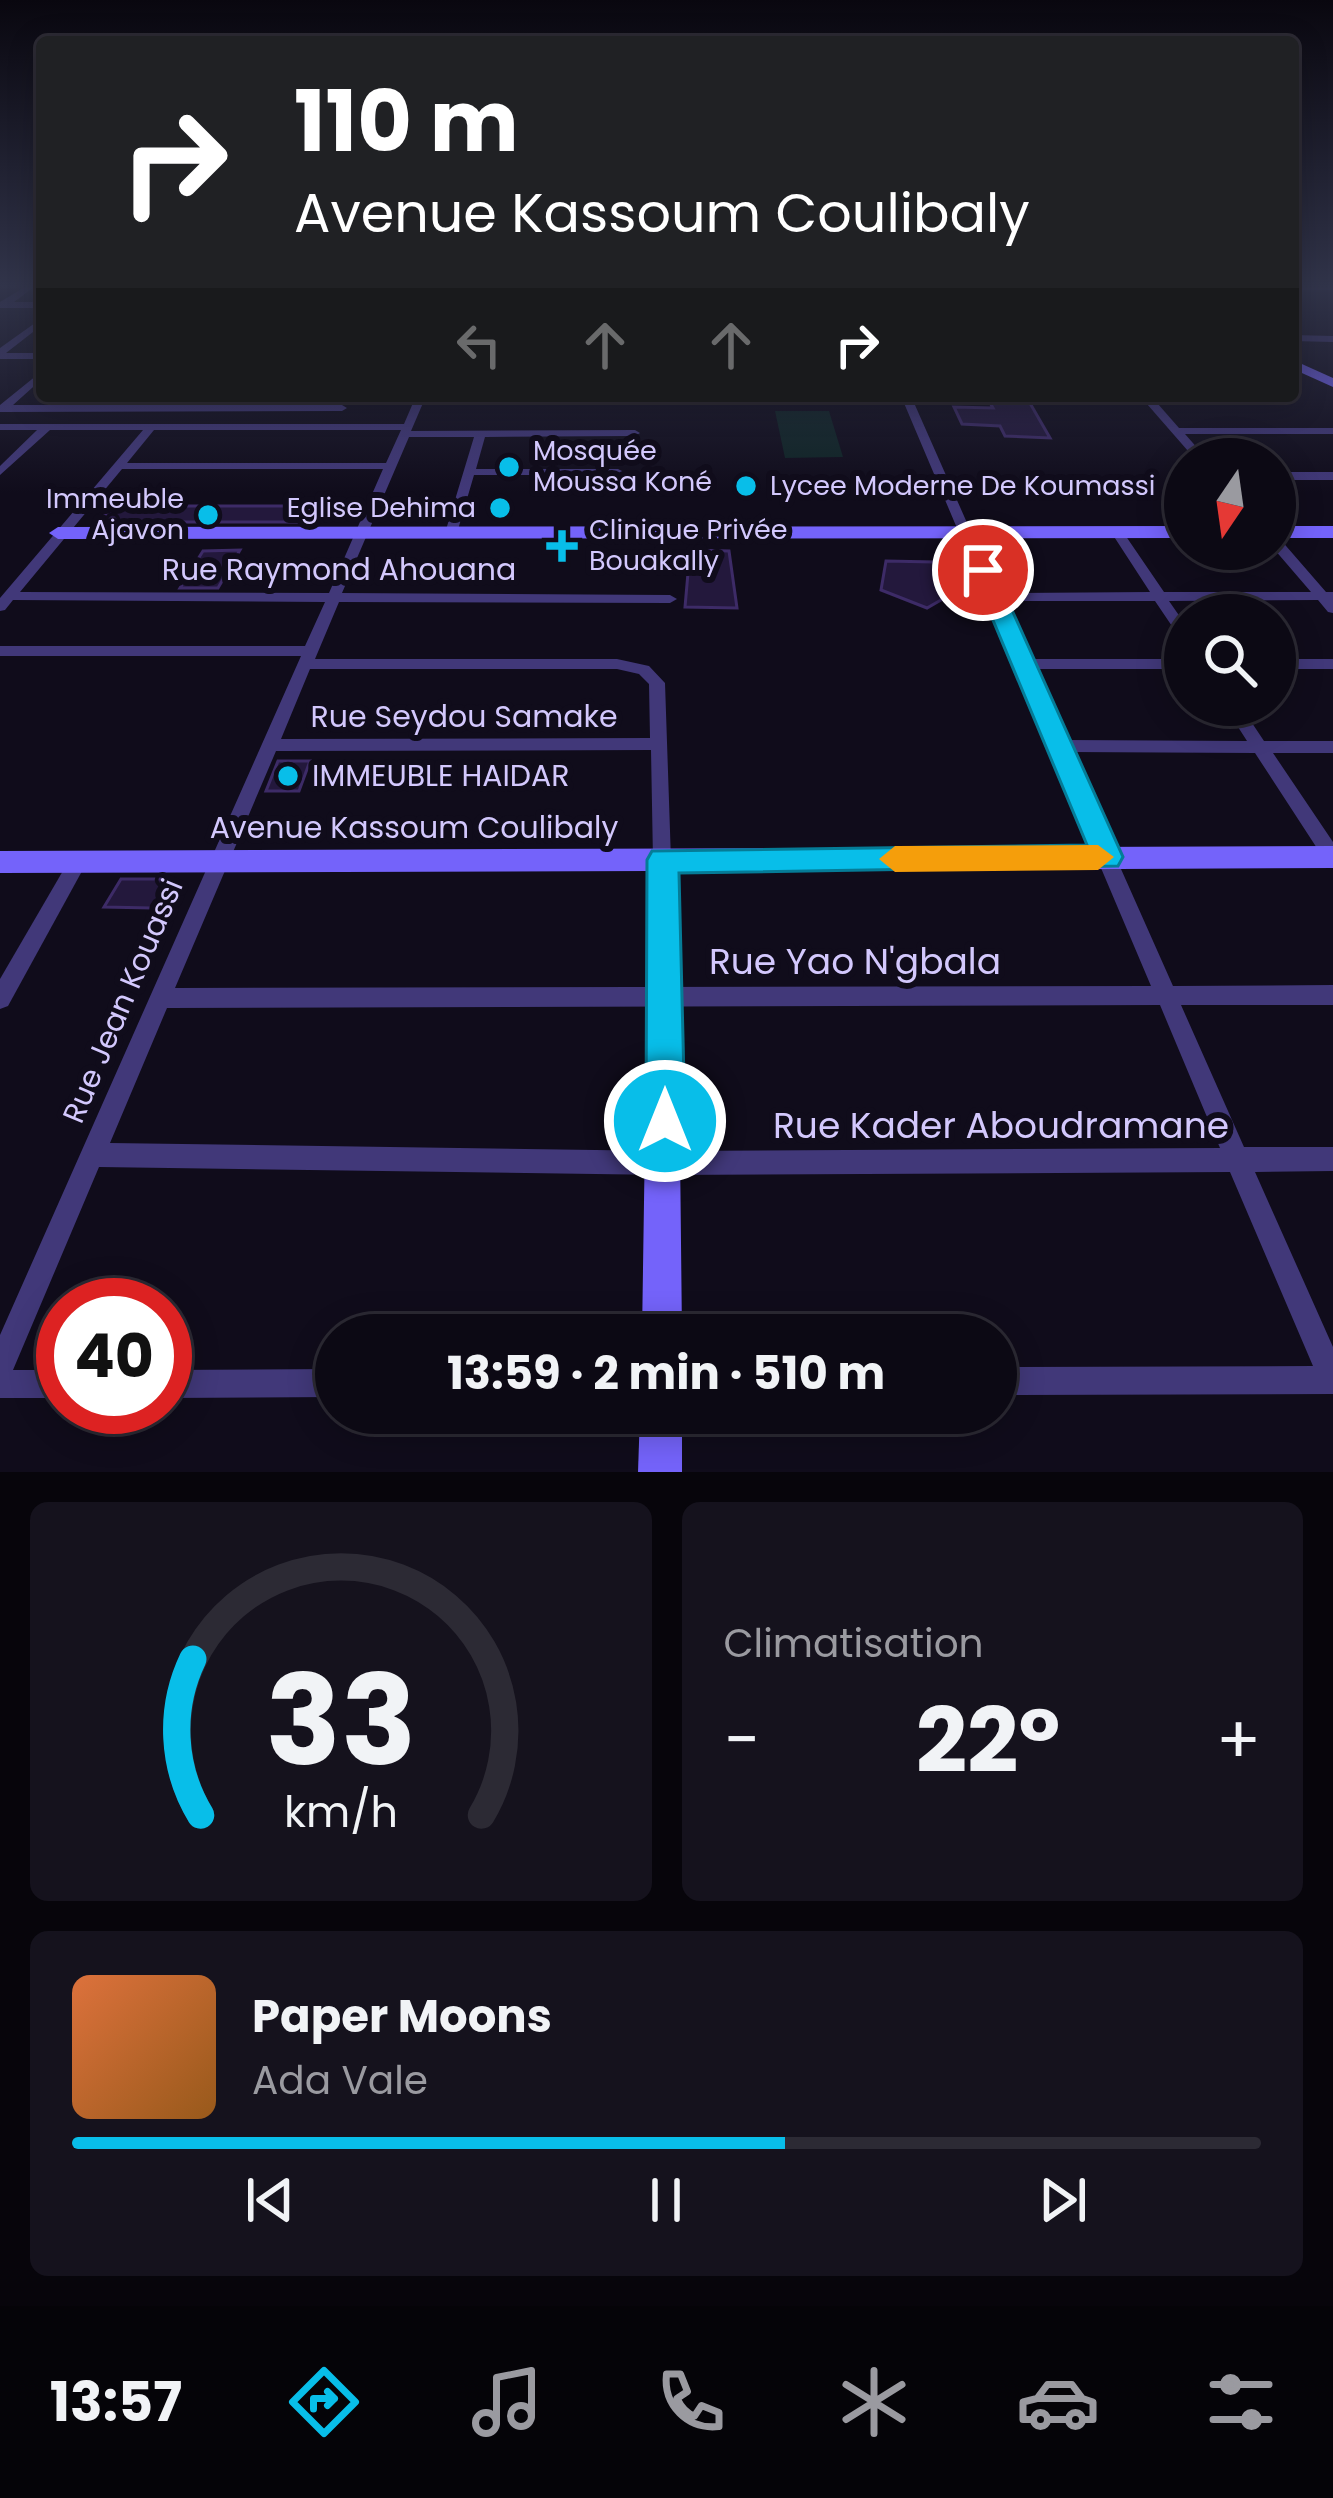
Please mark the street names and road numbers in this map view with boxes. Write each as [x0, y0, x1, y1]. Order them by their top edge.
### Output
street label: Rue Raymond Ahouana [162, 548, 516, 591]
street label: Rue Seydou Samake [311, 695, 617, 738]
street label: Avenue Kassoum Coulibaly [210, 806, 618, 849]
street label: Rue Jean Kouassi [52, 872, 193, 1130]
street label: Rue Yao N'gbala [709, 936, 1001, 987]
street label: Rue Kader Aboudramane [773, 1100, 1229, 1151]

